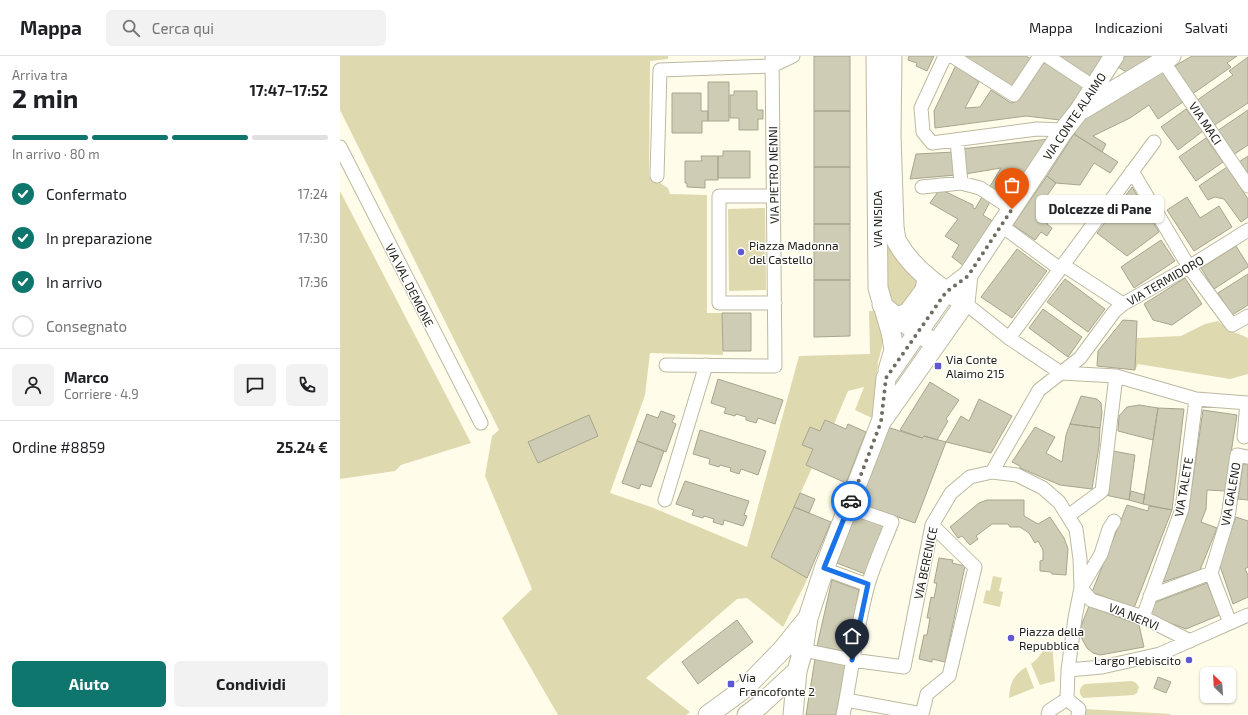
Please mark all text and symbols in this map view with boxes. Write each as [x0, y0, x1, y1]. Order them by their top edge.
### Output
search box [106, 10, 386, 46]
text: Mappa [20, 16, 82, 39]
icon: search [120, 17, 142, 39]
text: Cerca qui [152, 19, 214, 37]
text: Mappa [1029, 19, 1073, 36]
text: Indicazioni [1095, 19, 1163, 36]
text: Salvati [1185, 19, 1228, 36]
text: Arriva tra [12, 67, 68, 83]
street label: VIA CONTE ALAIMO [1040, 70, 1108, 162]
text: 17:47–17:52 [249, 81, 328, 99]
text: 2 min [12, 82, 78, 113]
street label: VIA MACI [1187, 99, 1225, 147]
street label: VIA PIETRO NENNI [765, 126, 781, 224]
text: In arrivo · 80 m [12, 146, 100, 162]
pin [995, 168, 1029, 209]
icon: bag [1001, 174, 1023, 196]
icon: check [12, 183, 34, 205]
text: Confermato [46, 185, 127, 203]
text: 17:24 [298, 186, 328, 202]
street label: VIA NISIDA [870, 190, 884, 248]
callout: Dolcezze di Pane [1036, 195, 1164, 223]
text: Dolcezze di Pane [1048, 201, 1152, 217]
icon: check [12, 227, 34, 249]
text: In preparazione [46, 229, 152, 247]
text: 17:30 [298, 230, 328, 246]
place label: Piazza Madonna del Castello [749, 238, 839, 266]
street label: VIA VAL DEMONE [383, 241, 437, 329]
marker: Piazza Madonna del Castello [736, 247, 746, 257]
street label: VIA TERMIDORO [1124, 252, 1206, 308]
icon: check [12, 271, 34, 293]
text: In arrivo [46, 273, 102, 291]
text: 17:36 [298, 274, 328, 290]
text: Consegnato [46, 317, 127, 335]
place label: Via Conte Alaimo 215 [946, 352, 1005, 380]
marker: Via Conte Alaimo 215 [933, 361, 943, 371]
button: person [12, 364, 54, 406]
button: chat [234, 364, 276, 406]
button: phone [286, 364, 328, 406]
text: Marco [64, 368, 109, 386]
text: Corriere · 4.9 [64, 386, 139, 402]
text: Ordine #8859 [12, 438, 105, 456]
text: 25.24 € [276, 438, 328, 456]
street label: VIA TALETE [1171, 456, 1195, 518]
street label: VIA GALENO [1217, 461, 1243, 527]
courier [831, 481, 871, 521]
icon: car [840, 490, 862, 512]
street label: VIA BERENICE [910, 525, 940, 601]
street label: VIA NERVI [1107, 600, 1161, 632]
pin [835, 619, 869, 660]
place label: Piazza della Repubblica [1019, 624, 1084, 652]
icon: home [841, 625, 863, 647]
marker: Piazza della Repubblica [1006, 633, 1016, 643]
place label: Largo Plebiscito [1094, 653, 1181, 667]
marker: Largo Plebiscito [1184, 655, 1194, 665]
button: Aiuto [12, 661, 166, 707]
button: Condividi [174, 661, 328, 707]
north arrow [1200, 667, 1236, 703]
map controls [1200, 667, 1236, 703]
place label: Via Francofonte 2 [739, 670, 815, 698]
marker: Via Francofonte 2 [726, 679, 736, 689]

